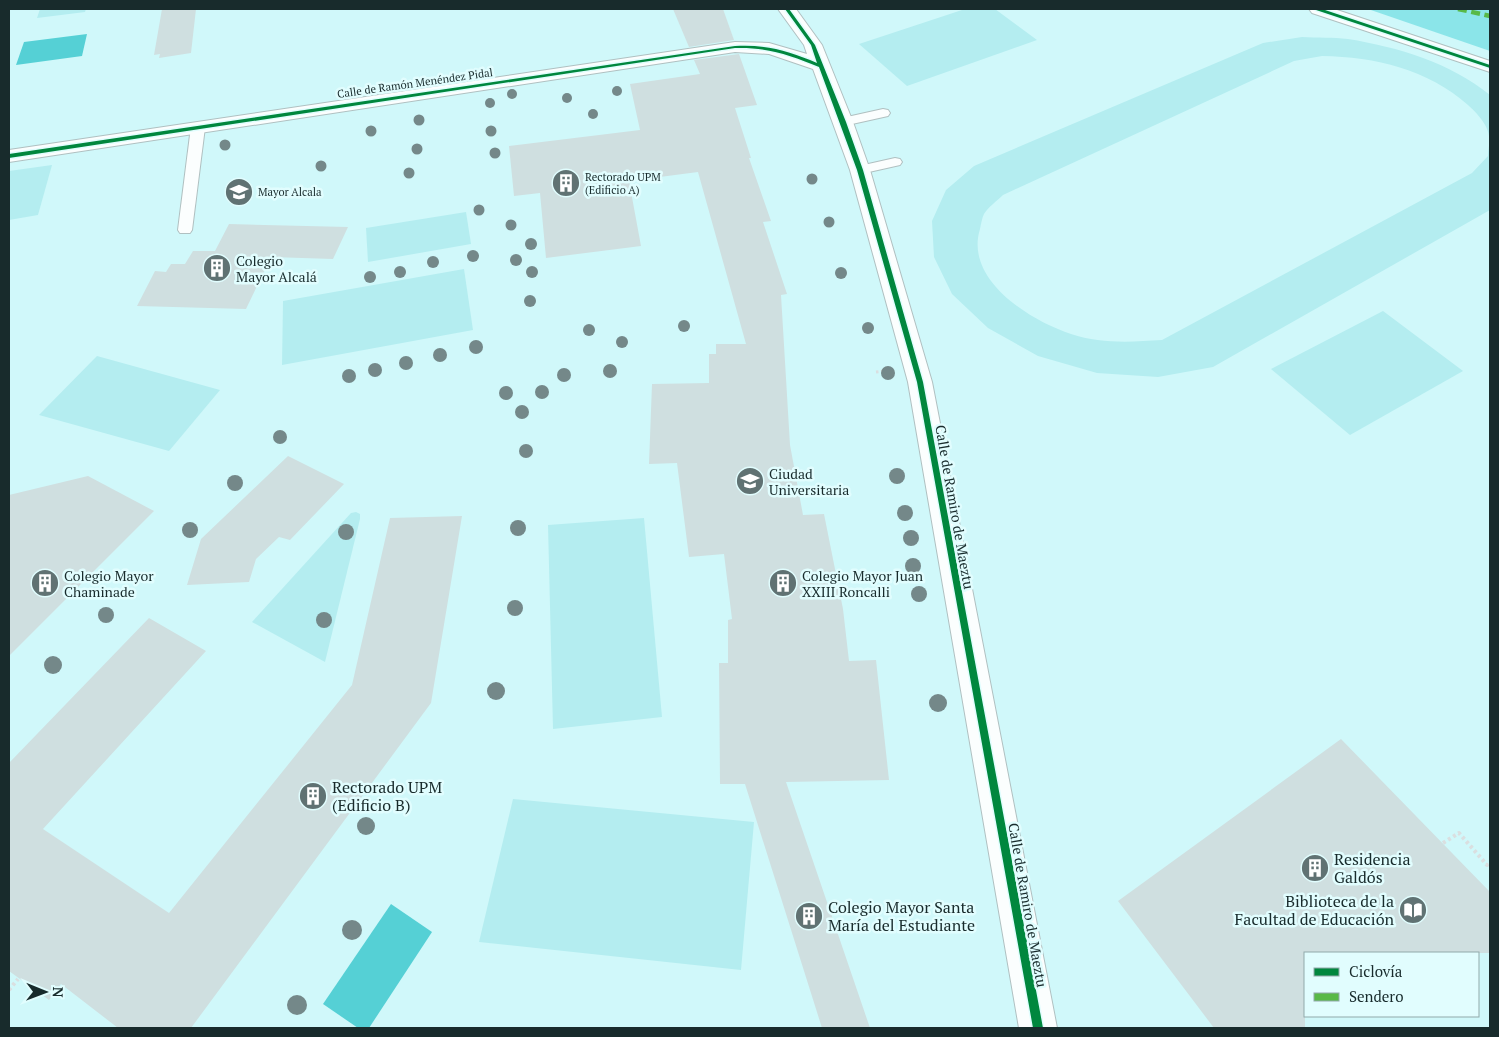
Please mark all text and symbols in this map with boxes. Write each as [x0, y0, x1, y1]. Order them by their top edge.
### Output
street label: Calle de Ramón Menéndez Pidal [336, 65, 494, 101]
building icon: Rectorado UPM (Edificio A) [551, 168, 581, 198]
place label: Rectorado UPM (Edificio A) [585, 170, 661, 197]
school or university icon: Mayor Alcala [224, 177, 254, 207]
place label: Mayor Alcala [258, 185, 322, 199]
place label: Colegio Mayor Alcalá [236, 251, 317, 286]
building icon: Colegio Mayor Alcalá [202, 253, 232, 283]
street label: Calle de Ramiro de Maeztu [931, 423, 979, 591]
place label: Ciudad Universitaria [769, 464, 849, 499]
school or university icon: Ciudad Universitaria [735, 466, 765, 496]
place label: Colegio Mayor Chaminade [64, 566, 154, 601]
place label: Colegio Mayor Juan XXIII Roncalli [802, 566, 924, 601]
building icon: Colegio Mayor Chaminade [30, 568, 60, 598]
building icon: Colegio Mayor Juan XXIII Roncalli [768, 568, 798, 598]
place label: Rectorado UPM (Edificio B) [332, 776, 442, 816]
building icon: Rectorado UPM (Edificio B) [298, 781, 328, 811]
street label: Calle de Ramiro de Maeztu [1004, 821, 1052, 989]
place label: Residencia Galdós [1334, 848, 1410, 888]
building icon: Residencia Galdós [1300, 853, 1330, 883]
place label: Biblioteca de la Facultad de Educación [1235, 890, 1394, 930]
library icon: Biblioteca de la Facultad de Educación [1398, 895, 1428, 925]
place label: Colegio Mayor Santa María del Estudiante [828, 896, 975, 936]
building icon: Colegio Mayor Santa María del Estudiante [794, 901, 824, 931]
legend [1304, 952, 1479, 1017]
text: Ciclovía [1349, 961, 1403, 981]
north arrow [20, 967, 70, 1017]
text: Sendero [1349, 986, 1403, 1006]
text: N [49, 987, 68, 998]

